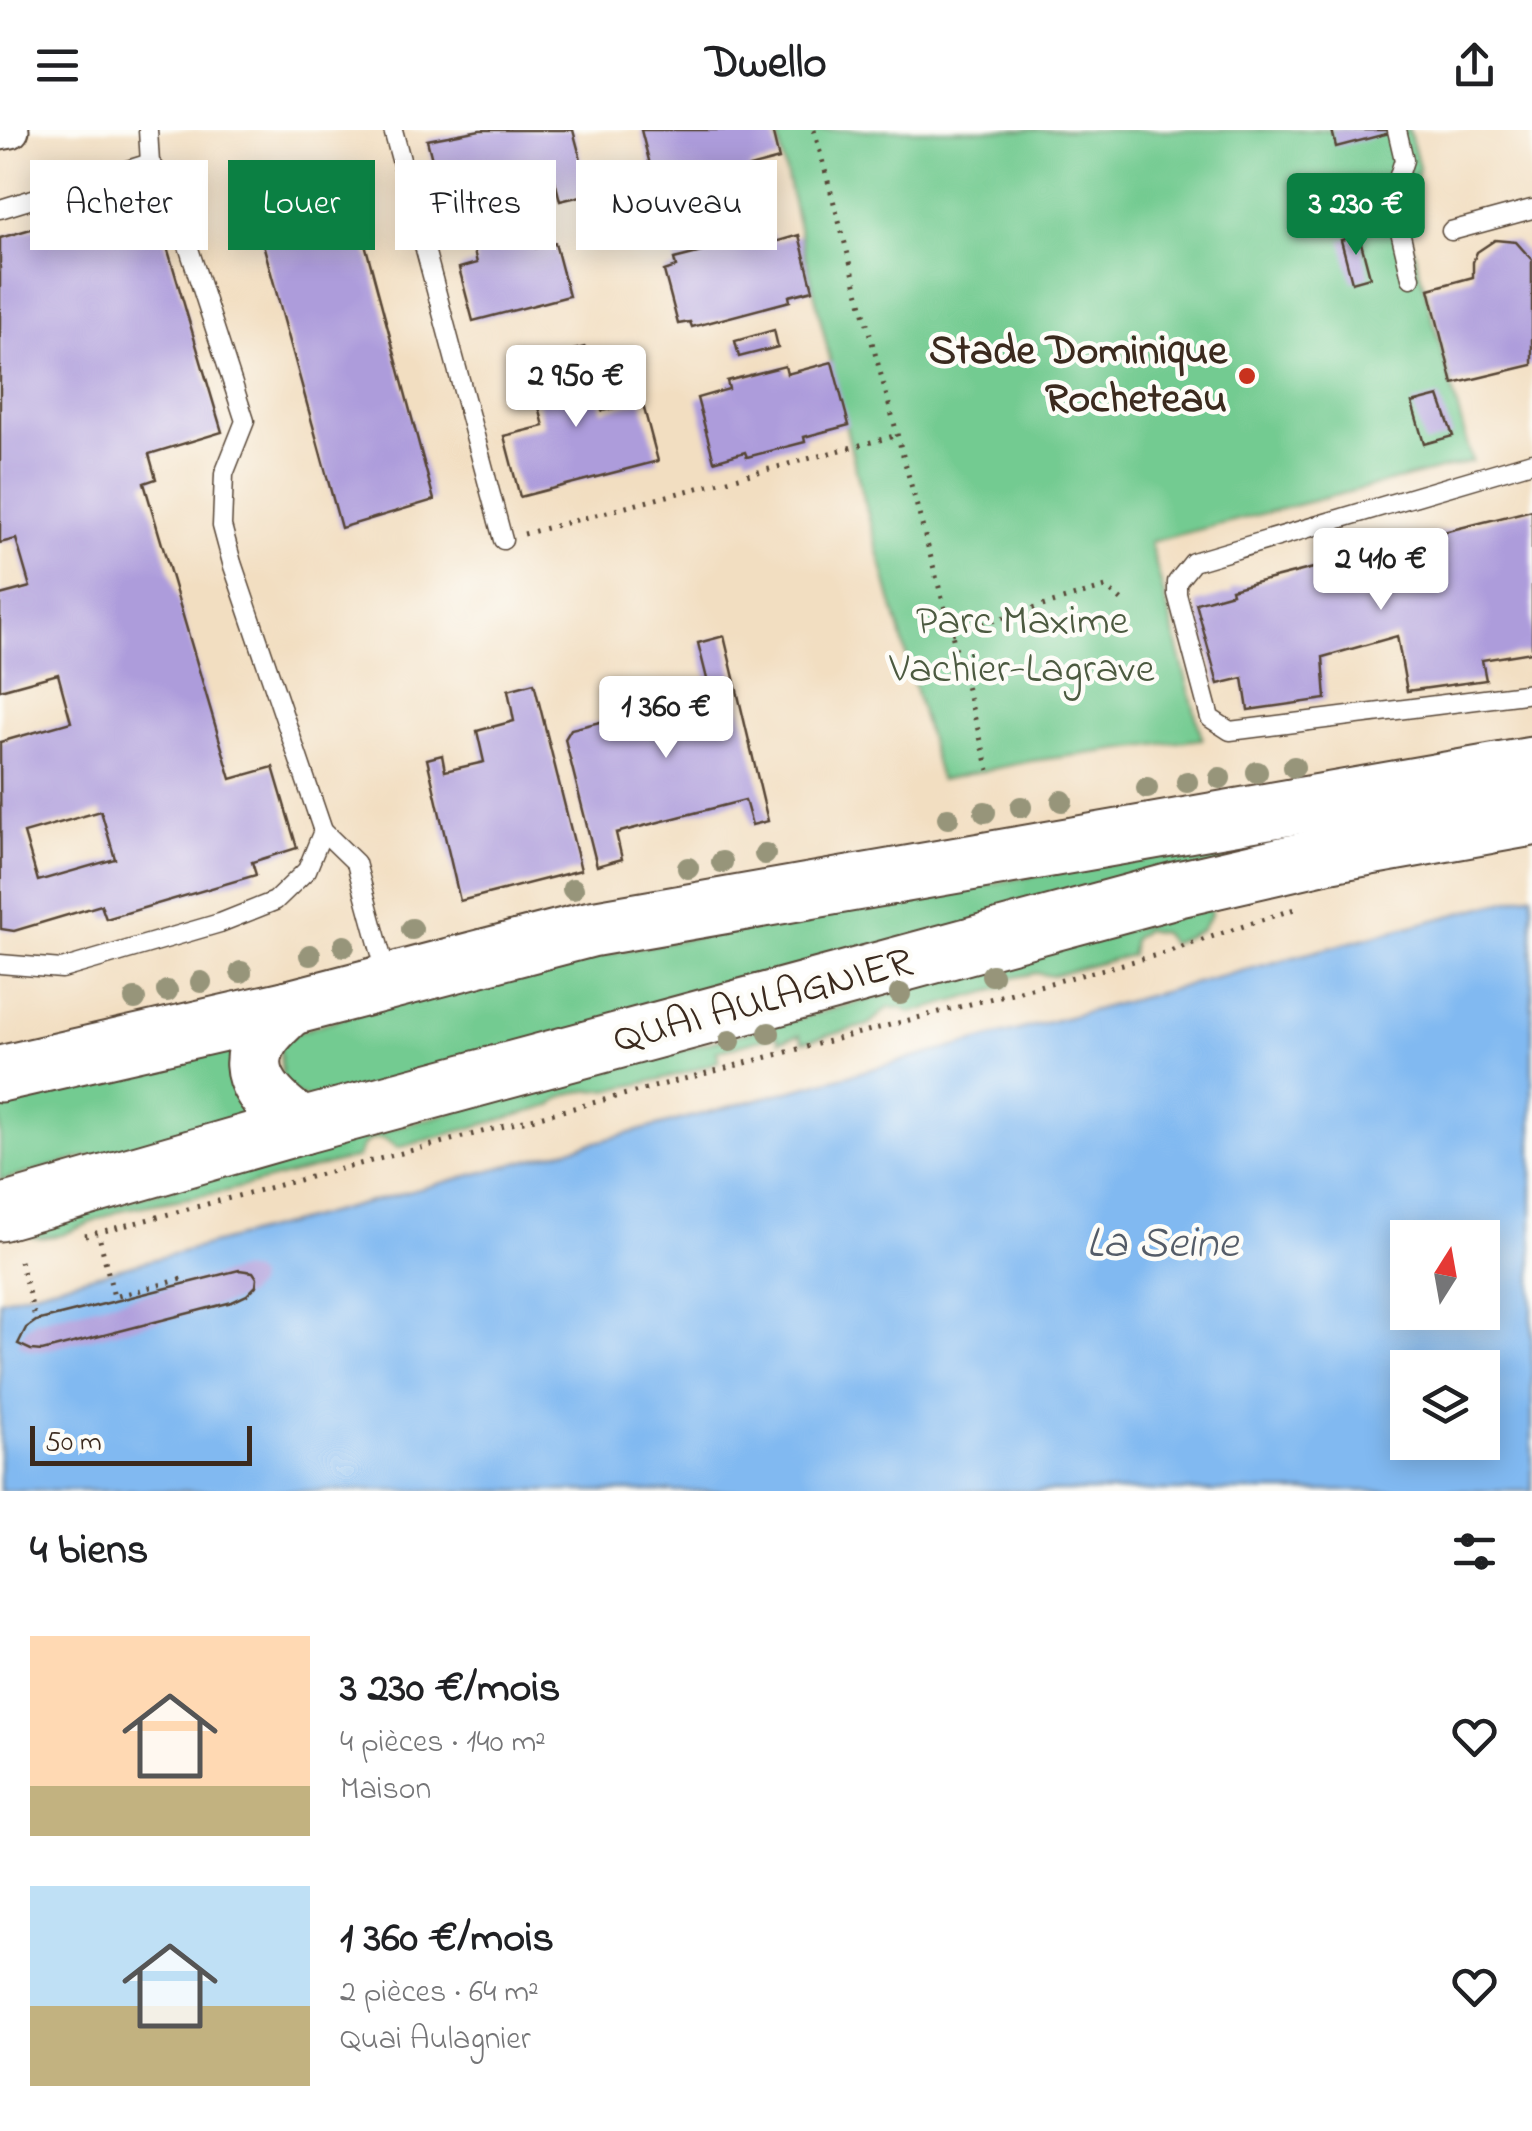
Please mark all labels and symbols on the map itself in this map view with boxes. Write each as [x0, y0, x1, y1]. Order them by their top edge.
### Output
pin: 3 230 € [1264, 173, 1448, 258]
place label: Stade Dominique Rocheteau [929, 322, 1228, 431]
pin: 2 950 € [484, 345, 668, 430]
marker: Stade Dominique Rocheteau [1236, 365, 1258, 387]
pin: 2 410 € [1289, 528, 1473, 613]
park label: Parc Maxime Vachier-Lagrave [888, 592, 1155, 701]
pin: 1 360 € [574, 676, 758, 761]
street label: QUAI AULAGNIER [607, 933, 920, 1071]
water label: La Seine [1086, 1212, 1240, 1278]
north arrow [1390, 1220, 1500, 1330]
scale bar [30, 1421, 252, 1466]

